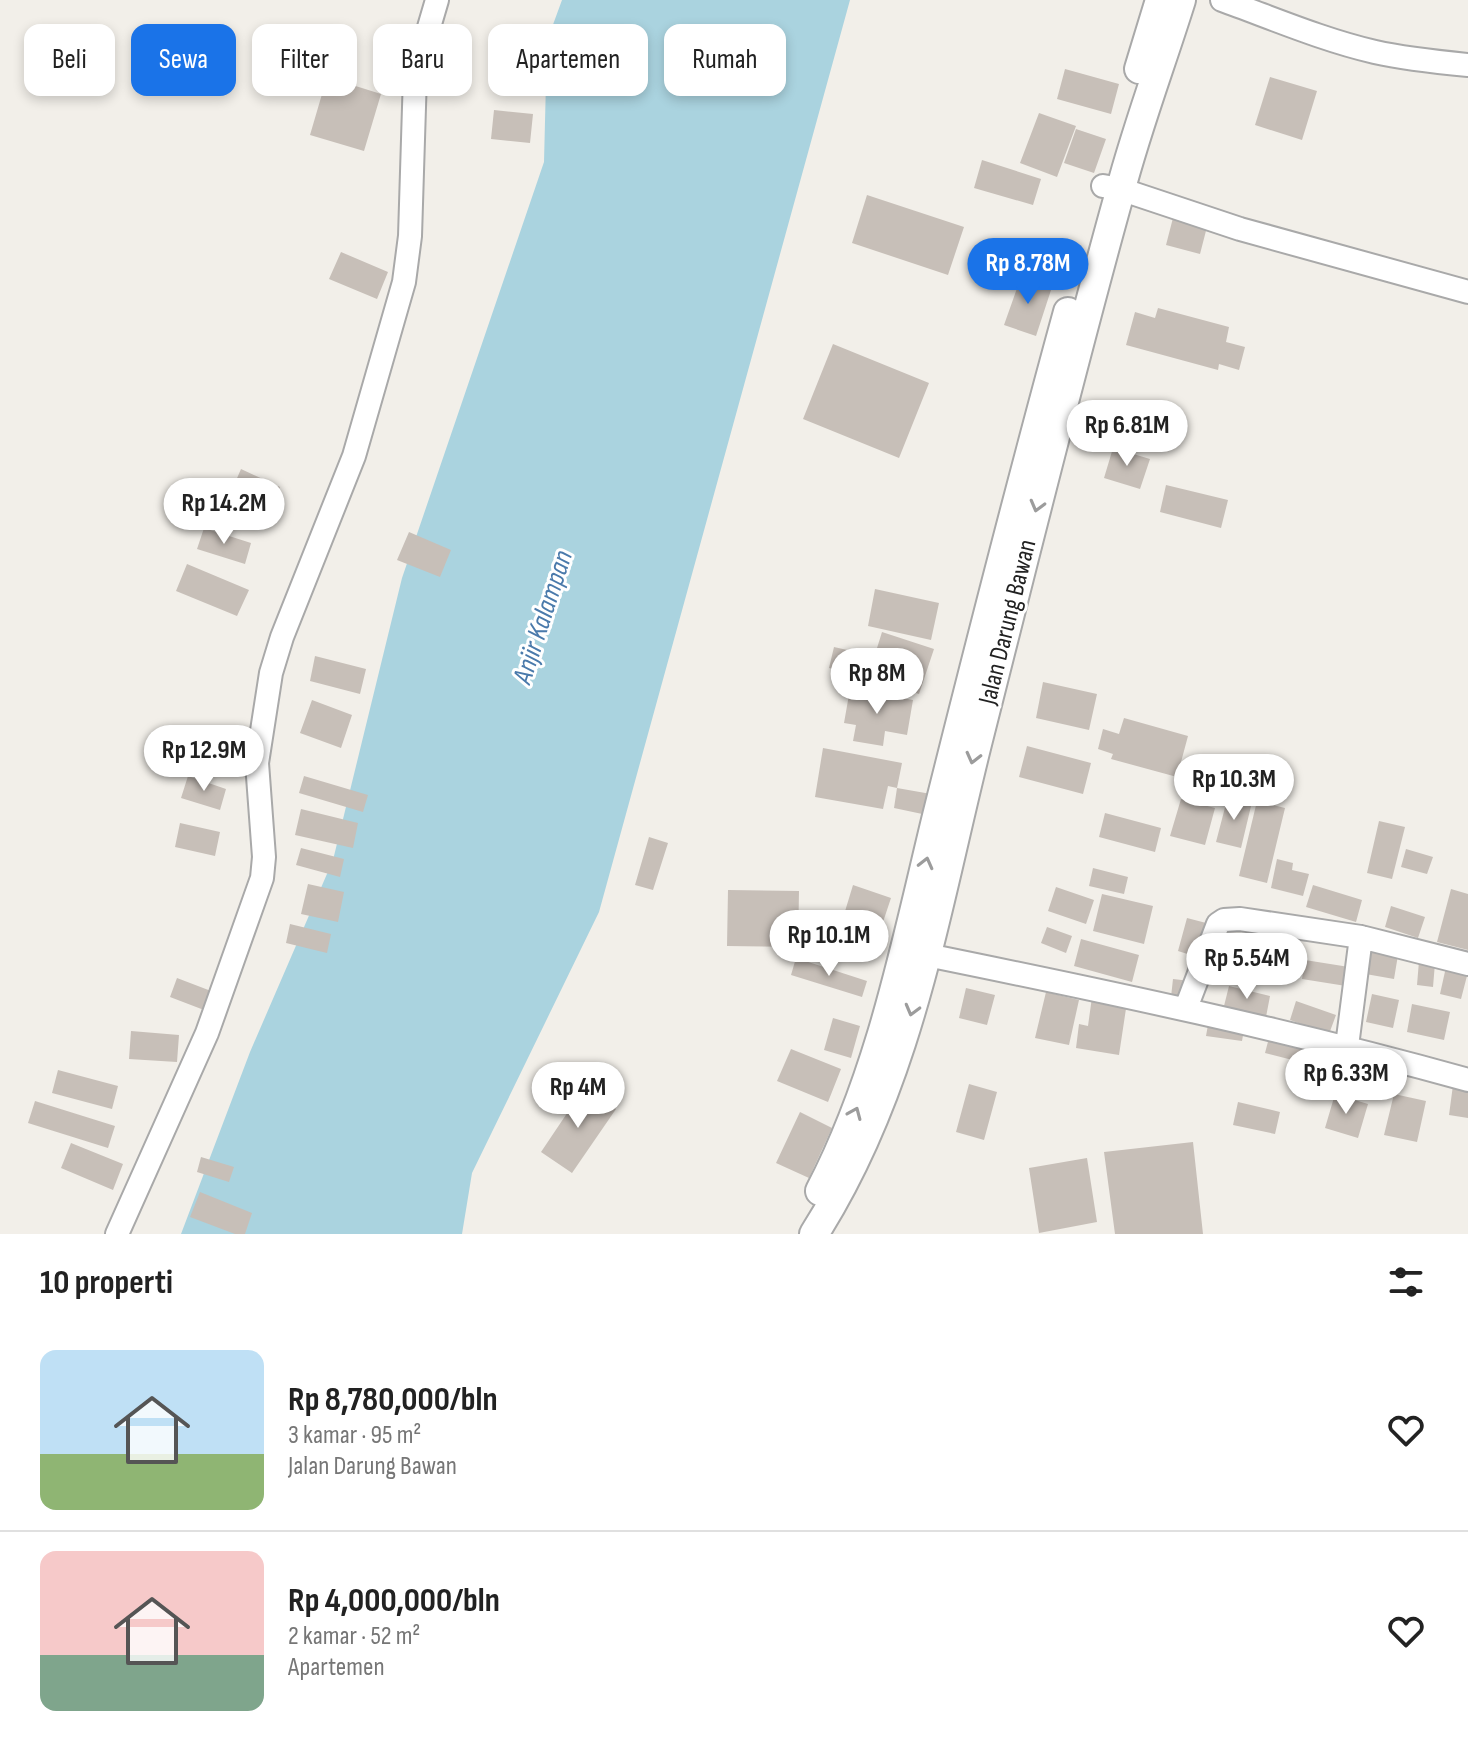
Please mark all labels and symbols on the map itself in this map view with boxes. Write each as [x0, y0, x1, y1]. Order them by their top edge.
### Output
pin: Rp 8.78M [945, 238, 1111, 306]
pin: Rp 6.81M [1044, 400, 1210, 468]
pin: Rp 14.2M [141, 478, 307, 546]
one-way arrow [1030, 498, 1047, 512]
street label: Jalan Darung Bawan [972, 536, 1043, 709]
water label: Anjir Kalampan [506, 546, 580, 689]
pin: Rp 8M [821, 648, 933, 716]
pin: Rp 12.9M [121, 725, 287, 793]
one-way arrow [966, 750, 983, 764]
pin: Rp 10.3M [1151, 754, 1317, 822]
one-way arrow [916, 857, 933, 871]
pin: Rp 10.1M [746, 910, 912, 978]
pin: Rp 5.54M [1164, 933, 1330, 1001]
one-way arrow [905, 1003, 921, 1017]
pin: Rp 6.33M [1263, 1048, 1429, 1116]
pin: Rp 4M [522, 1062, 634, 1130]
one-way arrow [845, 1107, 861, 1121]

